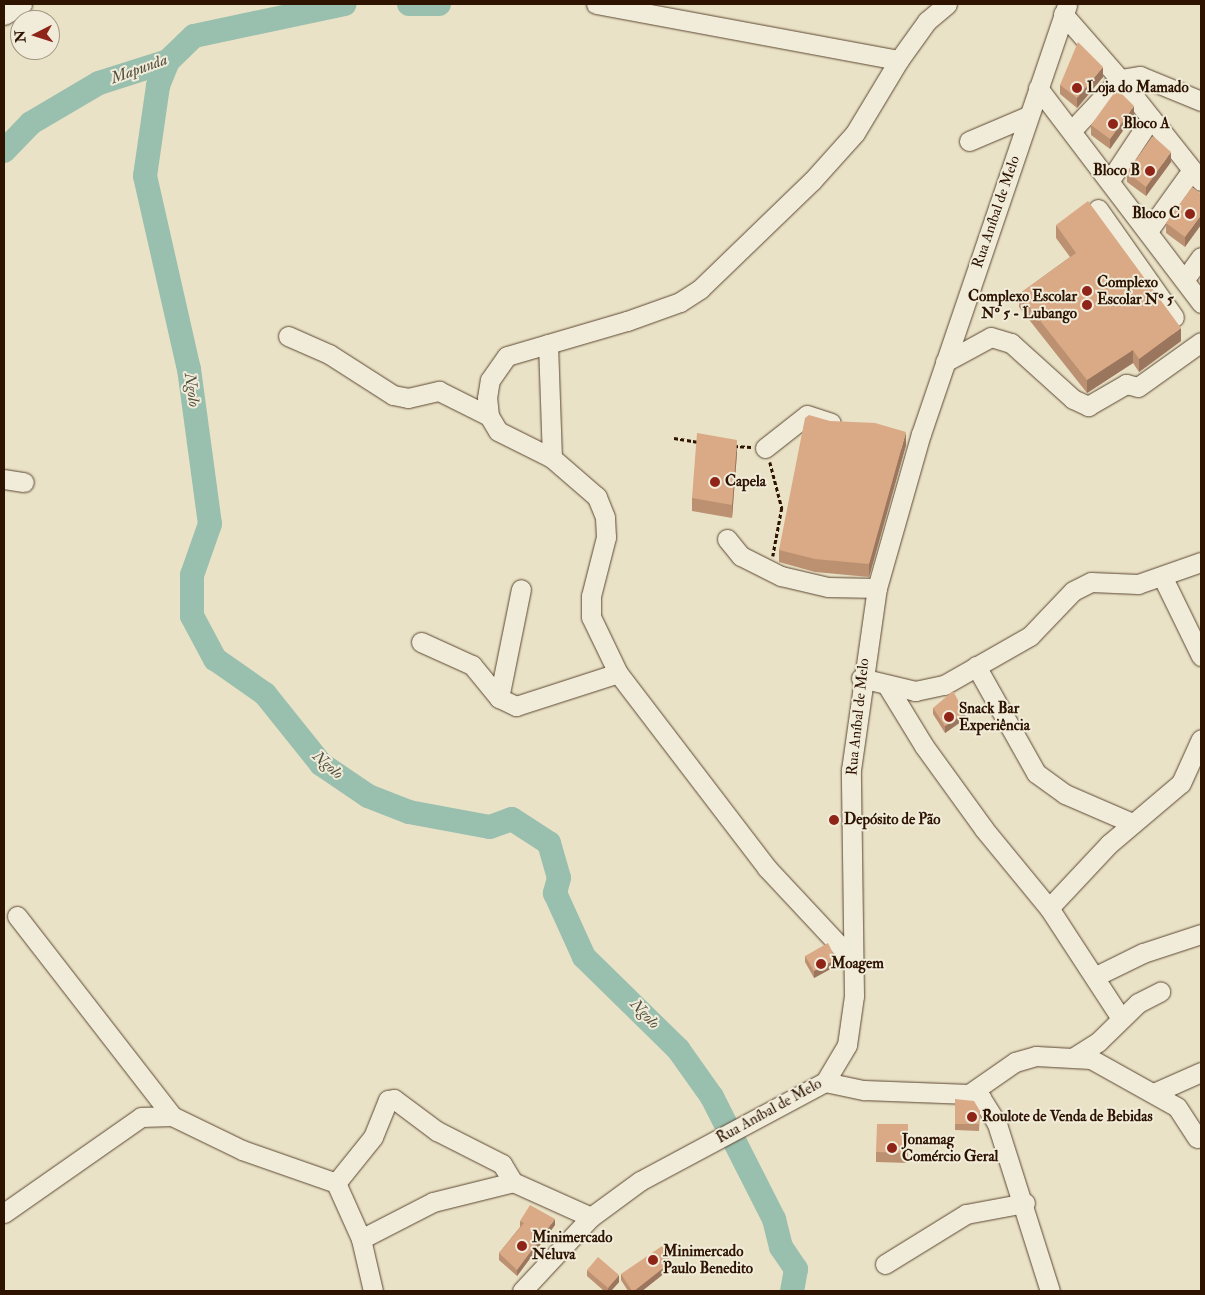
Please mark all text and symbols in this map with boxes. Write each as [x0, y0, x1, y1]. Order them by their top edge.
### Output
north arrow [10, 10, 60, 60]
text: N [12, 29, 30, 43]
water label: Mapunda [108, 50, 170, 88]
place label: Loja do Mamado [1087, 79, 1189, 97]
marker: Loja do Mamado [1071, 82, 1083, 94]
place label: Bloco A [1123, 115, 1170, 133]
marker: Bloco A [1107, 118, 1119, 130]
street label: Rua Aníbal de Melo [968, 153, 1024, 271]
place label: Bloco B [1093, 162, 1140, 180]
marker: Bloco B [1144, 165, 1156, 177]
place label: Bloco C [1132, 205, 1180, 223]
marker: Bloco C [1184, 208, 1196, 220]
place label: Complexo Escolar Nº 5 [1097, 273, 1174, 308]
marker: Complexo Escolar Nº 5 [1081, 285, 1093, 297]
place label: Complexo Escolar Nº 5 - Lubango [968, 287, 1077, 322]
marker: Complexo Escolar Nº 5 - Lubango [1081, 299, 1093, 311]
water label: Ngolo [180, 372, 204, 408]
place label: Capela [725, 473, 766, 491]
marker: Capela [709, 476, 721, 488]
street label: Rua Aníbal de Melo [843, 658, 873, 776]
place label: Snack Bar Experiência [959, 699, 1030, 734]
marker: Snack Bar Experiência [943, 711, 955, 723]
water label: Ngolo [309, 747, 347, 783]
place label: Depósito de Pão [844, 811, 940, 829]
marker: Depósito de Pão [828, 814, 840, 826]
place label: Moagem [831, 955, 884, 973]
marker: Moagem [815, 958, 827, 970]
water label: Ngolo [626, 995, 664, 1033]
street label: Rua Aníbal de Melo [713, 1075, 825, 1147]
place label: Roulote de Venda de Bebidas [982, 1108, 1153, 1126]
marker: Roulote de Venda de Bebidas [966, 1111, 978, 1123]
place label: Jonamag Comércio Geral [902, 1130, 998, 1165]
marker: Jonamag Comércio Geral [886, 1142, 898, 1154]
place label: Minimercado Neluva [532, 1228, 612, 1263]
marker: Minimercado Neluva [516, 1240, 528, 1252]
place label: Minimercado Paulo Benedito [663, 1242, 753, 1277]
marker: Minimercado Paulo Benedito [647, 1254, 659, 1266]

